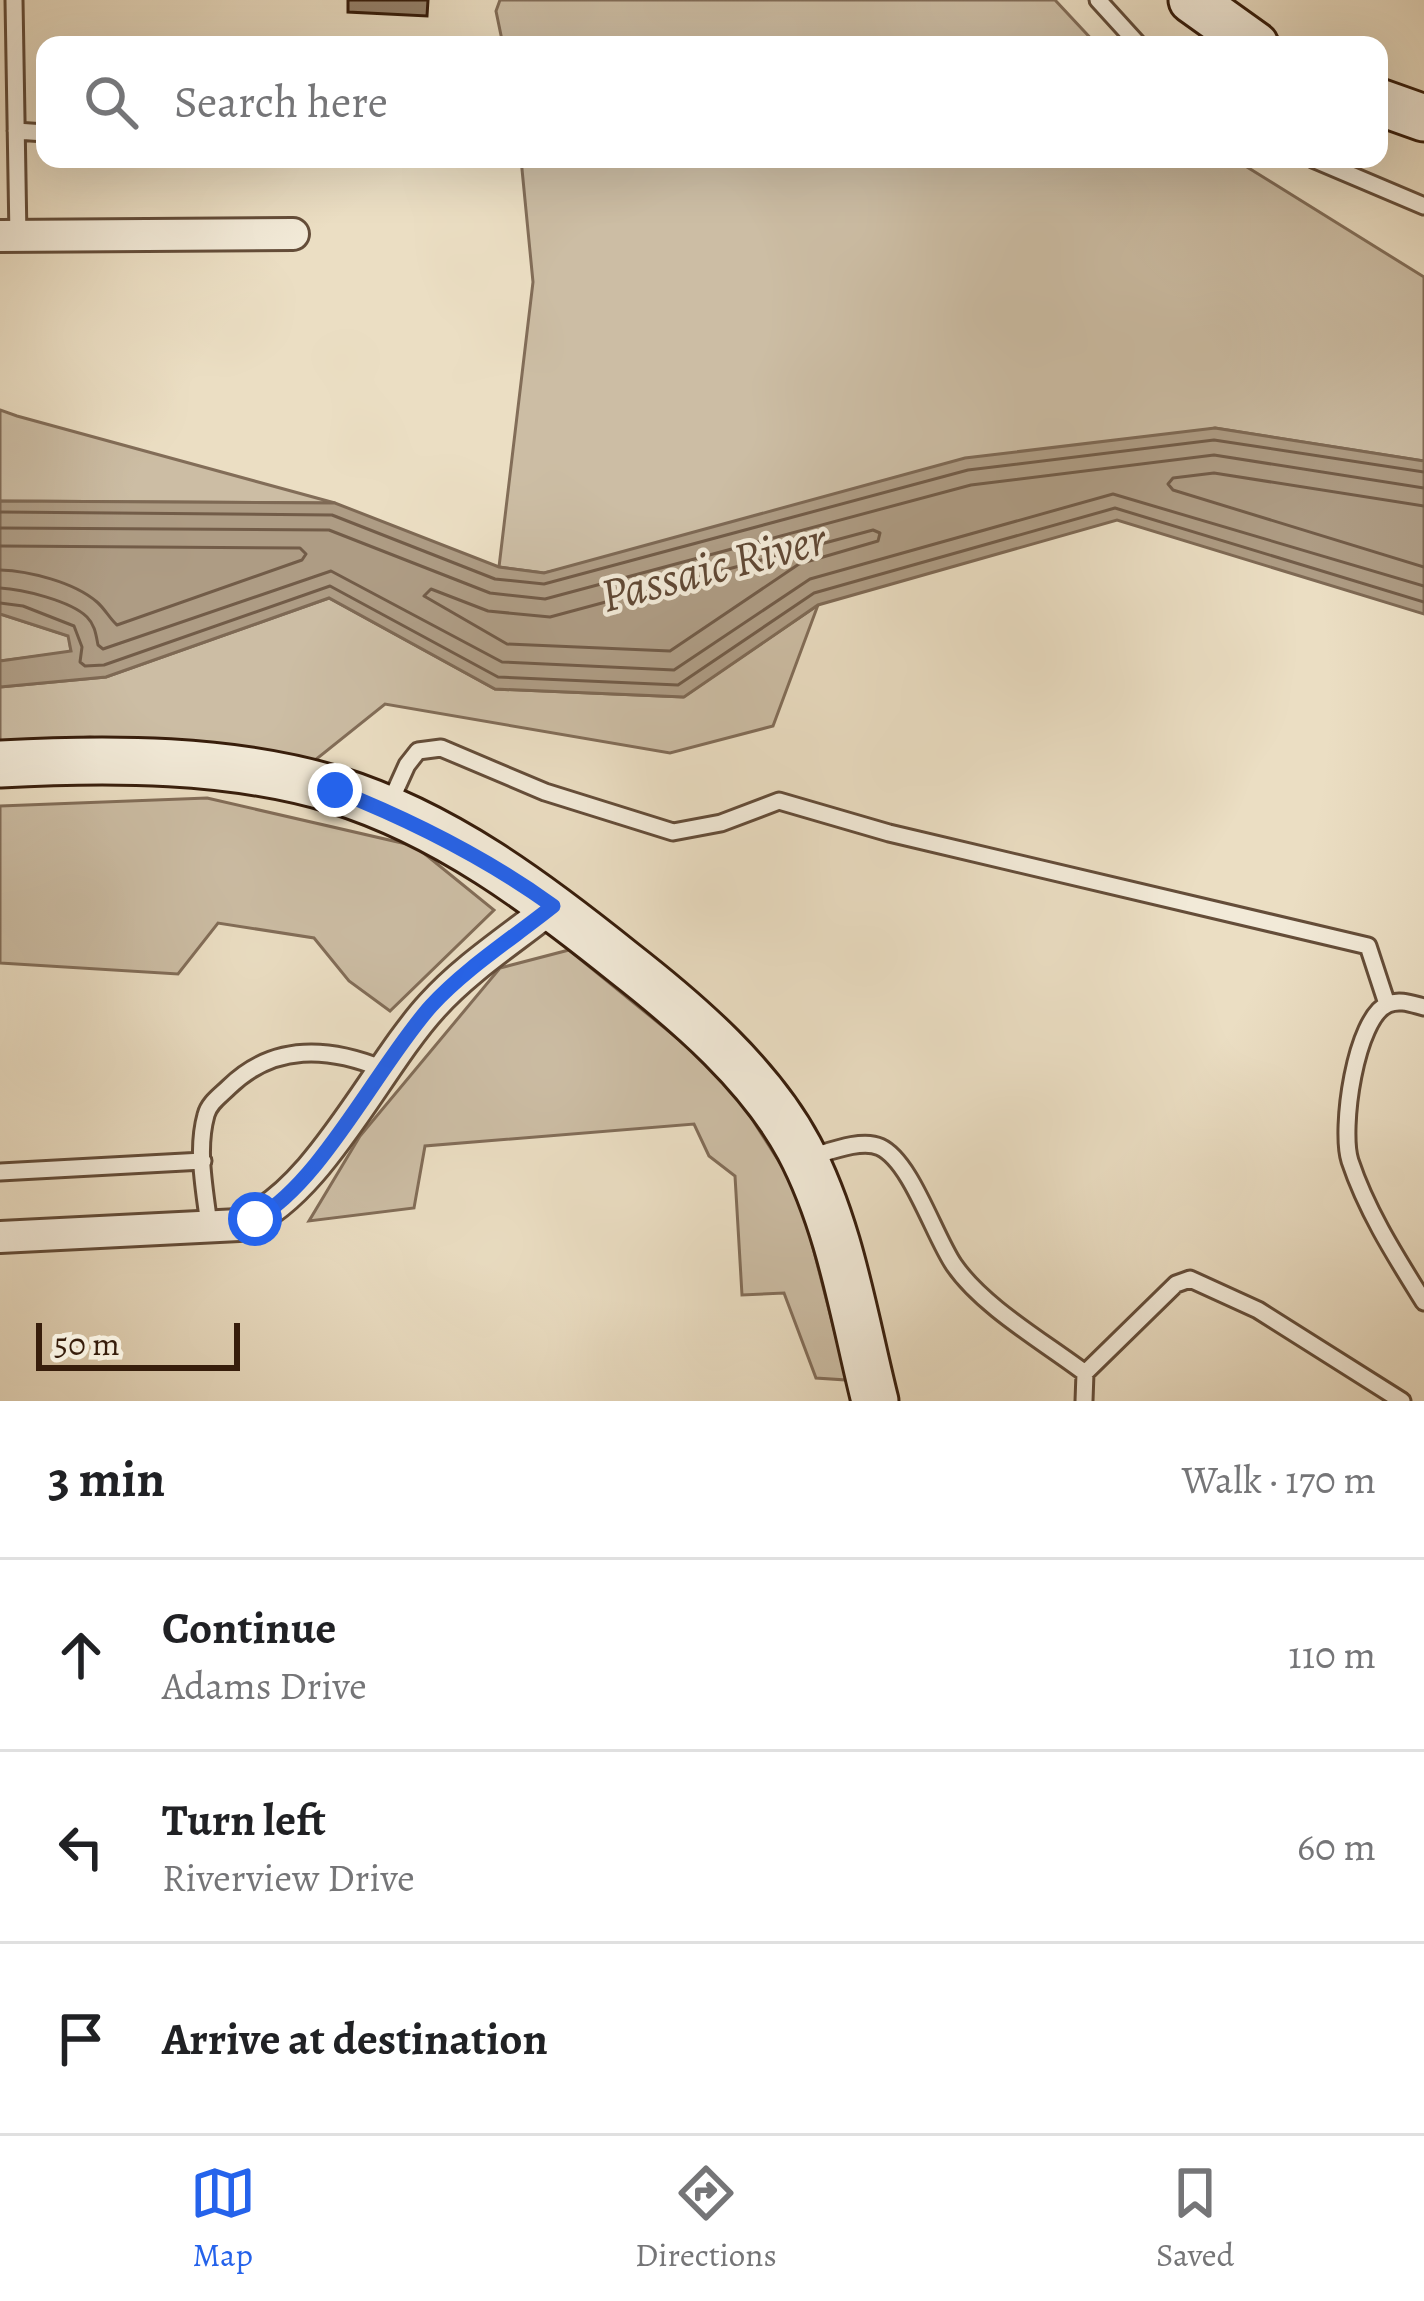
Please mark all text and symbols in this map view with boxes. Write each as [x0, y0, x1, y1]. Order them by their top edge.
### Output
search box [36, 36, 1388, 168]
icon: search [78, 69, 144, 135]
text: Search here [174, 71, 388, 133]
water label: Passaic River [593, 505, 834, 629]
route end [308, 763, 362, 817]
route start [228, 1192, 282, 1246]
scale bar [36, 1317, 240, 1370]
text: 50 m [54, 1321, 120, 1366]
text: 3 min [48, 1444, 165, 1514]
text: Walk · 170 m [1182, 1453, 1376, 1506]
text: Continue [162, 1597, 336, 1659]
icon: ahead [48, 1622, 114, 1688]
text: 110 m [1288, 1628, 1376, 1681]
text: Adams Drive [162, 1659, 367, 1712]
text: Turn left [162, 1789, 326, 1851]
icon: left [48, 1814, 114, 1880]
text: 60 m [1297, 1820, 1376, 1873]
text: Riverview Drive [162, 1851, 415, 1904]
icon: arrive [48, 2006, 114, 2072]
text: Arrive at destination [162, 2008, 548, 2070]
tab: Map [190, 2160, 256, 2277]
tab: Directions [635, 2160, 777, 2277]
tab: Saved [1156, 2160, 1234, 2277]

